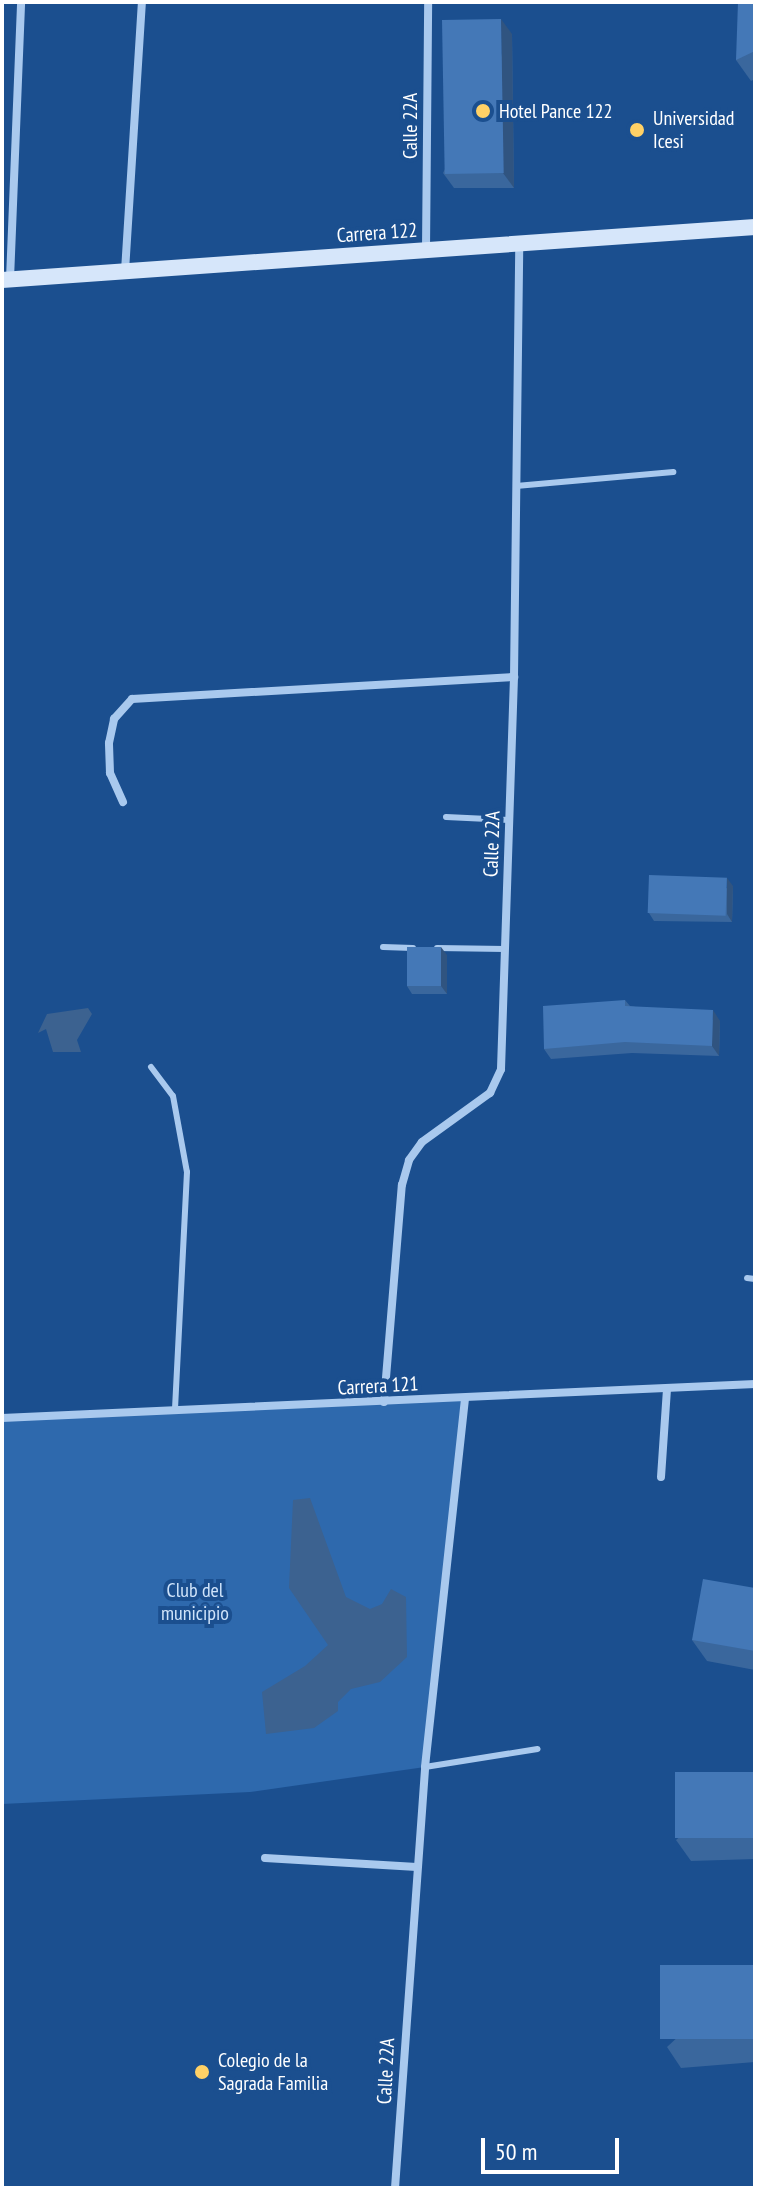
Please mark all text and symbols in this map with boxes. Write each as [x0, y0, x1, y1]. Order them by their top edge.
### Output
street label: Calle 22A [398, 93, 422, 159]
place label: Hotel Pance 122 [499, 99, 612, 123]
marker: Hotel Pance 122 [474, 102, 492, 120]
place label: Universidad Icesi [653, 106, 734, 153]
marker: Universidad Icesi [628, 121, 646, 139]
street label: Carrera 122 [336, 218, 418, 248]
street label: Calle 22A [479, 811, 505, 877]
street label: Carrera 121 [337, 1372, 419, 1400]
park label: Club del municipio [161, 1579, 229, 1626]
street label: Calle 22A [372, 2037, 400, 2105]
place label: Colegio de la Sagrada Familia [218, 2048, 328, 2095]
marker: Colegio de la Sagrada Familia [193, 2063, 211, 2081]
scale bar [485, 2122, 623, 2172]
text: 50 m [495, 2136, 537, 2167]

